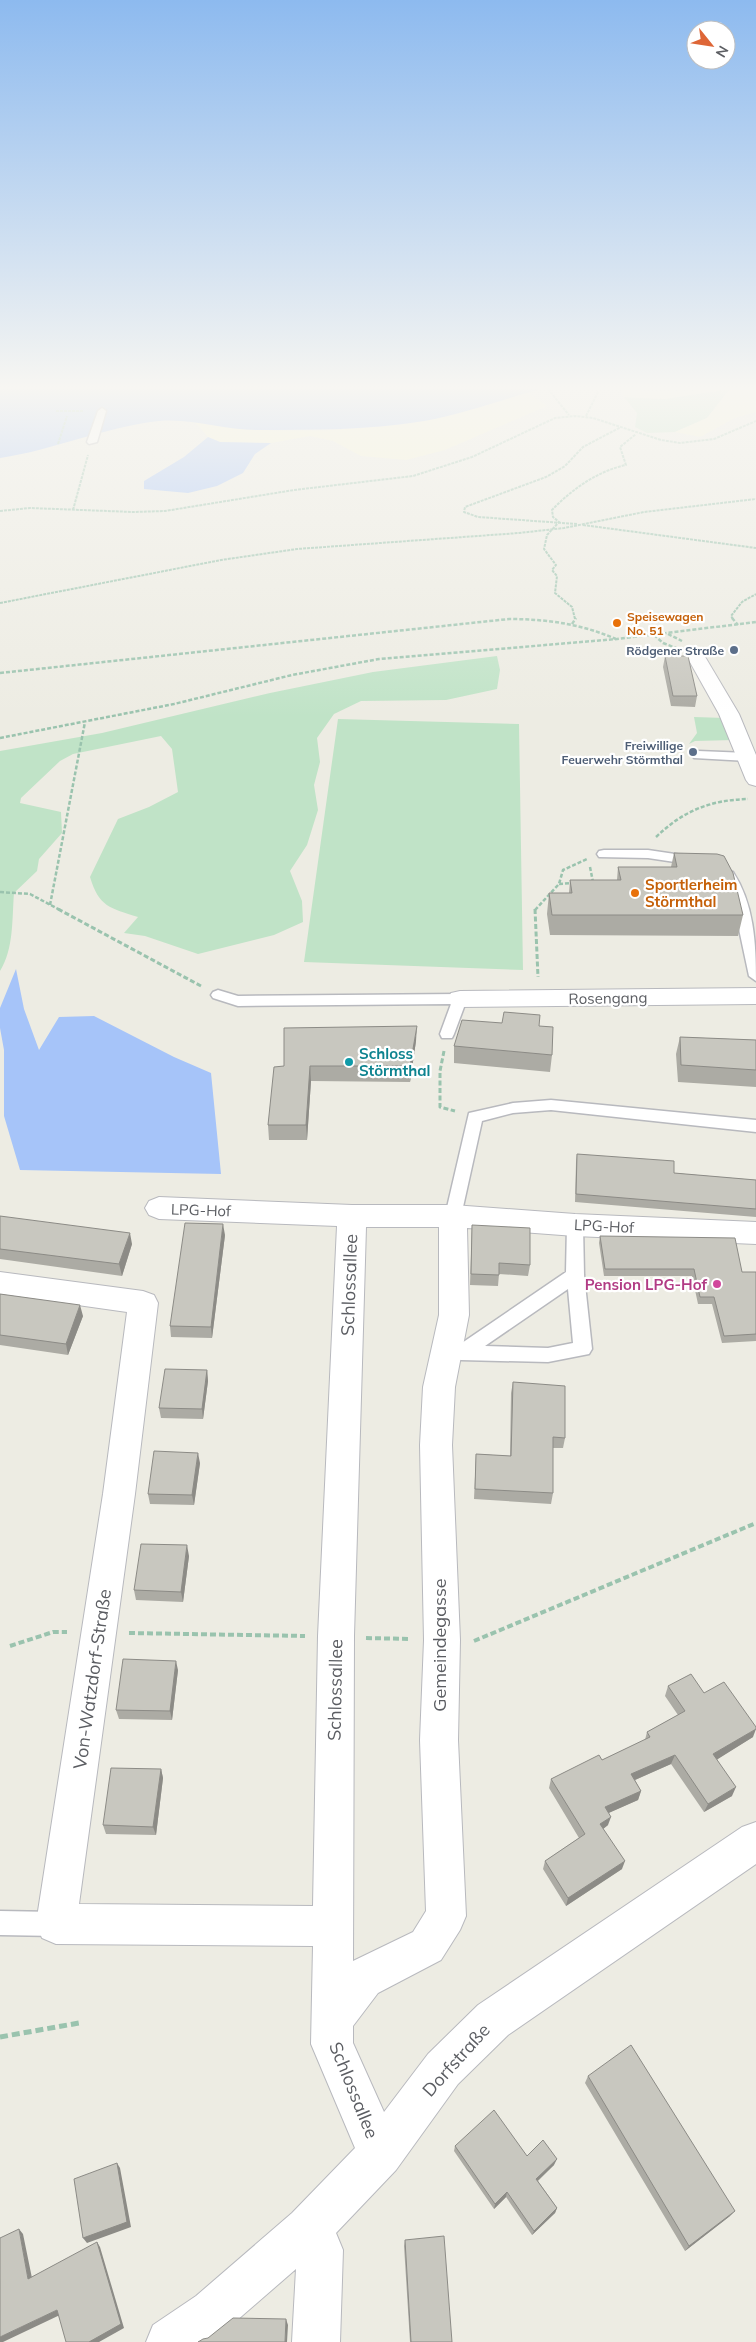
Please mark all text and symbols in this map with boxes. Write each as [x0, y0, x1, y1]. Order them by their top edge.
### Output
north arrow [686, 20, 736, 70]
text: N [712, 42, 733, 61]
place label: Speisewagen No. 51 [627, 609, 704, 638]
marker: Speisewagen No. 51 [611, 617, 623, 629]
place label: Rödgener Straße [626, 643, 724, 658]
marker: Rödgener Straße [728, 644, 740, 656]
place label: Freiwillige Feuerwehr Störmthal [562, 738, 683, 767]
marker: Freiwillige Feuerwehr Störmthal [687, 746, 699, 758]
place label: Sportlerheim Störmthal [645, 875, 738, 911]
marker: Sportlerheim Störmthal [629, 887, 641, 899]
street label: Rosengang [568, 988, 648, 1008]
place label: Schloss Störmthal [359, 1044, 430, 1080]
marker: Schloss Störmthal [343, 1056, 355, 1068]
street label: LPG-Hof [171, 1199, 232, 1221]
street label: LPG-Hof [573, 1215, 636, 1237]
street label: Schlossallee [336, 1234, 362, 1336]
place label: Pension LPG-Hof [585, 1275, 707, 1294]
marker: Pension LPG-Hof [711, 1278, 723, 1290]
street label: Gemeindegasse [428, 1578, 451, 1712]
street label: Von-Watzdorf-Straße [68, 1587, 116, 1771]
street label: Schlossallee [323, 1639, 347, 1741]
street label: Dorfstraße [417, 2019, 495, 2101]
street label: Schlossallee [324, 2038, 384, 2142]

